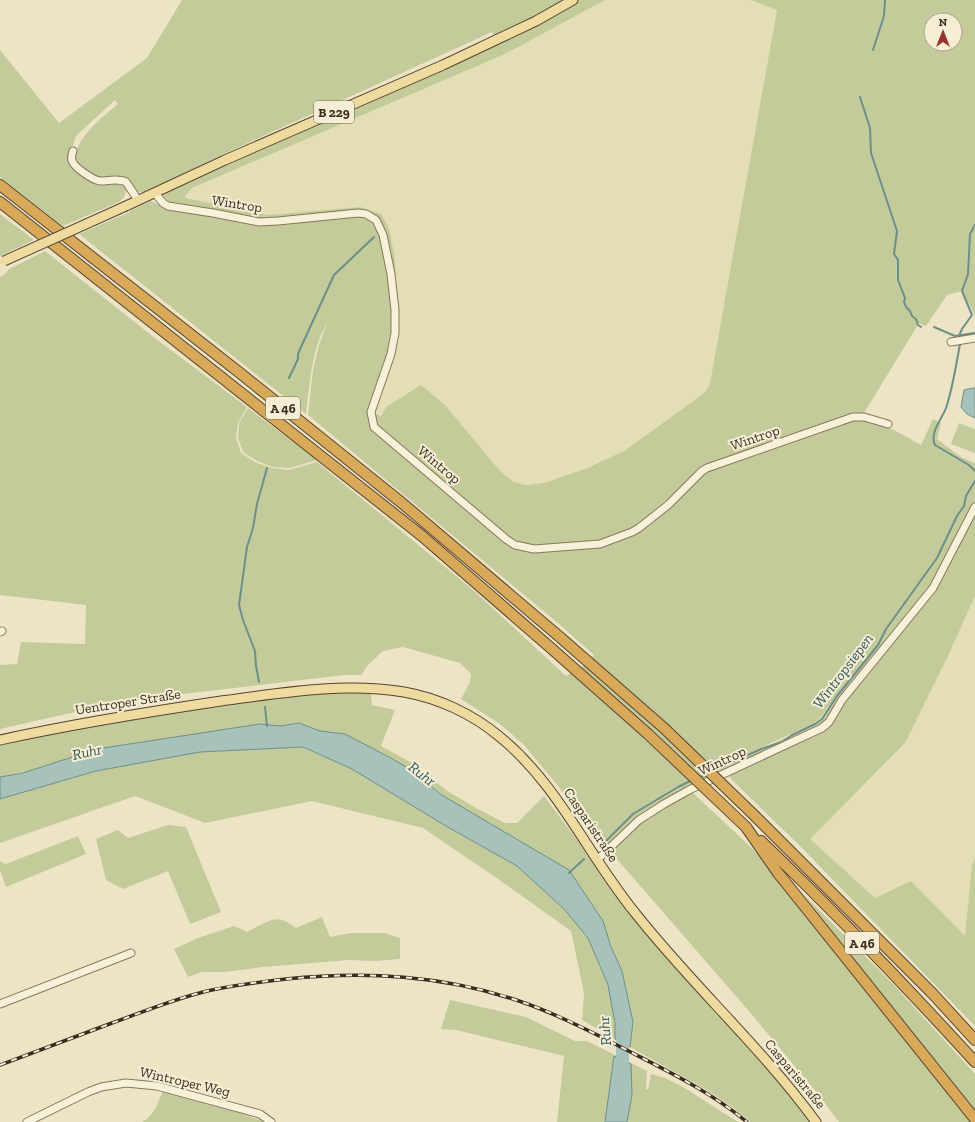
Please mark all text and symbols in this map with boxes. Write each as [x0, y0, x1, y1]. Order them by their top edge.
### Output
north arrow [923, 12, 963, 52]
text: N [939, 16, 948, 29]
road number: B 229 [314, 101, 354, 123]
street label: Wintrop [211, 192, 264, 216]
road number: A 46 [266, 397, 300, 419]
street label: Wintrop [728, 422, 782, 454]
street label: Wintrop [414, 442, 464, 488]
water label: Wintropsiepen [809, 630, 877, 712]
street label: Uentroper Straße [74, 685, 182, 719]
water label: Ruhr [71, 740, 104, 764]
street label: Wintrop [695, 742, 749, 779]
water label: Ruhr [405, 758, 440, 791]
street label: Casparistraße [560, 785, 622, 866]
road number: A 46 [845, 932, 879, 954]
water label: Ruhr [595, 1015, 615, 1047]
street label: Casparistraße [761, 1036, 829, 1113]
street label: Wintroper Weg [138, 1063, 232, 1101]

